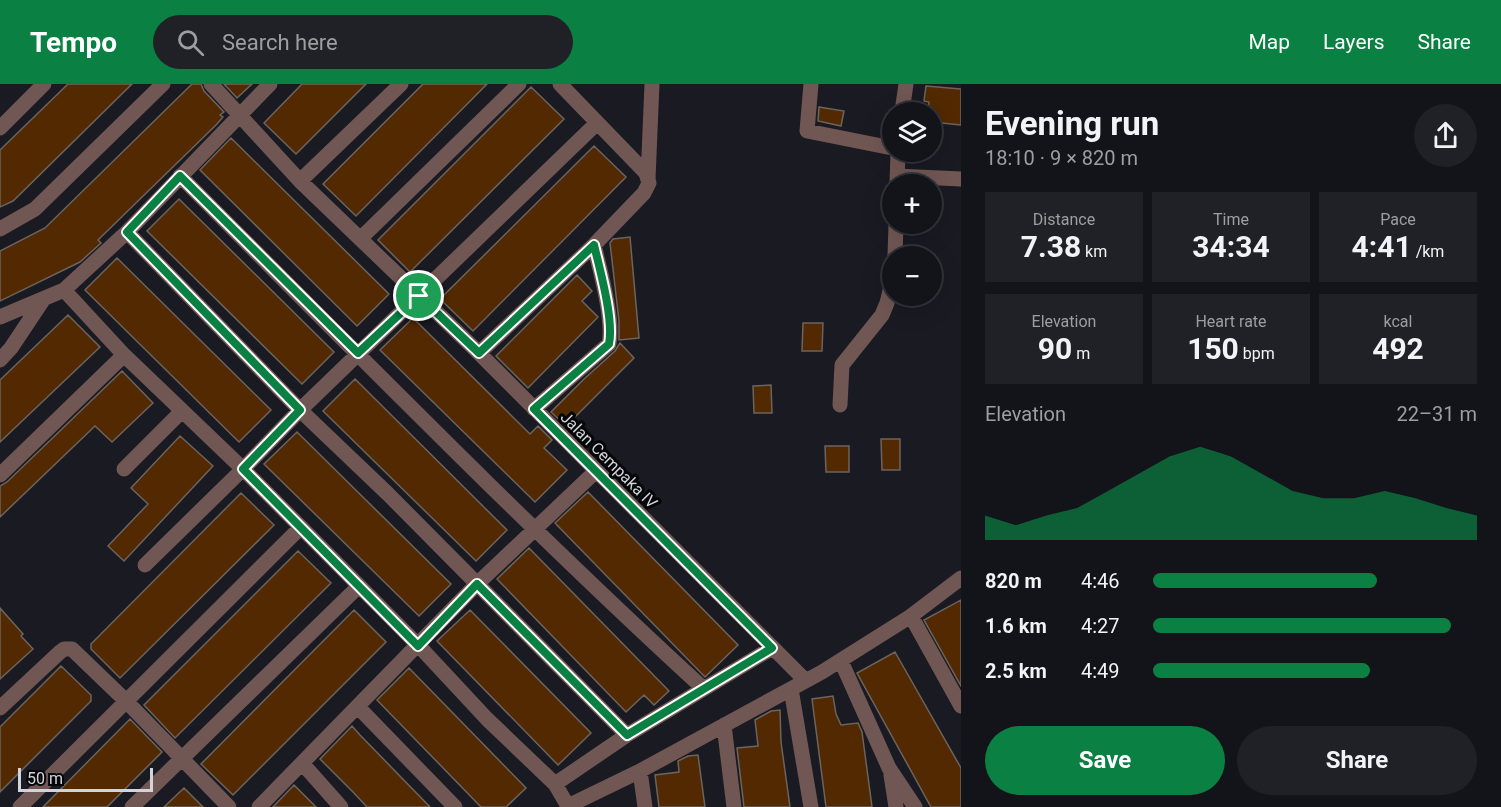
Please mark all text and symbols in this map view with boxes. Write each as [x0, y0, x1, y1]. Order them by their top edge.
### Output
search box [153, 15, 573, 69]
text: Tempo [30, 26, 117, 59]
icon: search [174, 26, 207, 59]
text: Search here [222, 30, 338, 55]
text: Map [1248, 30, 1290, 54]
text: Layers [1323, 30, 1384, 54]
text: Share [1417, 30, 1471, 54]
map controls [882, 102, 942, 306]
button: layers [882, 102, 942, 162]
text: Evening run [985, 104, 1159, 143]
button: share [1414, 104, 1477, 167]
text: 18:10 · 9 × 820 m [985, 146, 1138, 170]
button: + [882, 174, 942, 234]
text: Distance [1033, 210, 1095, 229]
text: Time [1213, 210, 1249, 229]
text: Pace [1380, 210, 1416, 229]
text: 7.38 [1021, 229, 1081, 264]
text: 34:34 [1192, 229, 1270, 264]
text: 4:41 [1352, 229, 1412, 264]
text: km [1081, 242, 1107, 261]
text: /km [1412, 242, 1444, 261]
button: − [882, 246, 942, 306]
pin [393, 270, 444, 321]
icon: arrive [402, 279, 435, 312]
text: Elevation [1032, 312, 1096, 331]
text: Heart rate [1195, 312, 1267, 331]
text: kcal [1384, 312, 1412, 331]
text: 90 [1038, 331, 1072, 366]
text: 150 [1187, 331, 1239, 366]
text: 492 [1372, 331, 1424, 366]
text: m [1072, 344, 1090, 363]
text: bpm [1239, 344, 1275, 363]
text: Elevation [985, 402, 1066, 426]
text: 22–31 m [1396, 402, 1477, 426]
street label: Jalan Cempaka IV [557, 408, 661, 512]
text: 820 m [985, 569, 1042, 593]
text: 4:46 [1081, 569, 1120, 593]
text: 1.6 km [985, 614, 1047, 638]
text: 4:27 [1081, 614, 1120, 638]
text: 2.5 km [985, 659, 1047, 683]
text: 4:49 [1081, 659, 1120, 683]
button: Save [985, 726, 1225, 795]
button: Share [1237, 726, 1477, 795]
scale bar [18, 765, 153, 792]
text: 50 m [27, 769, 63, 788]

